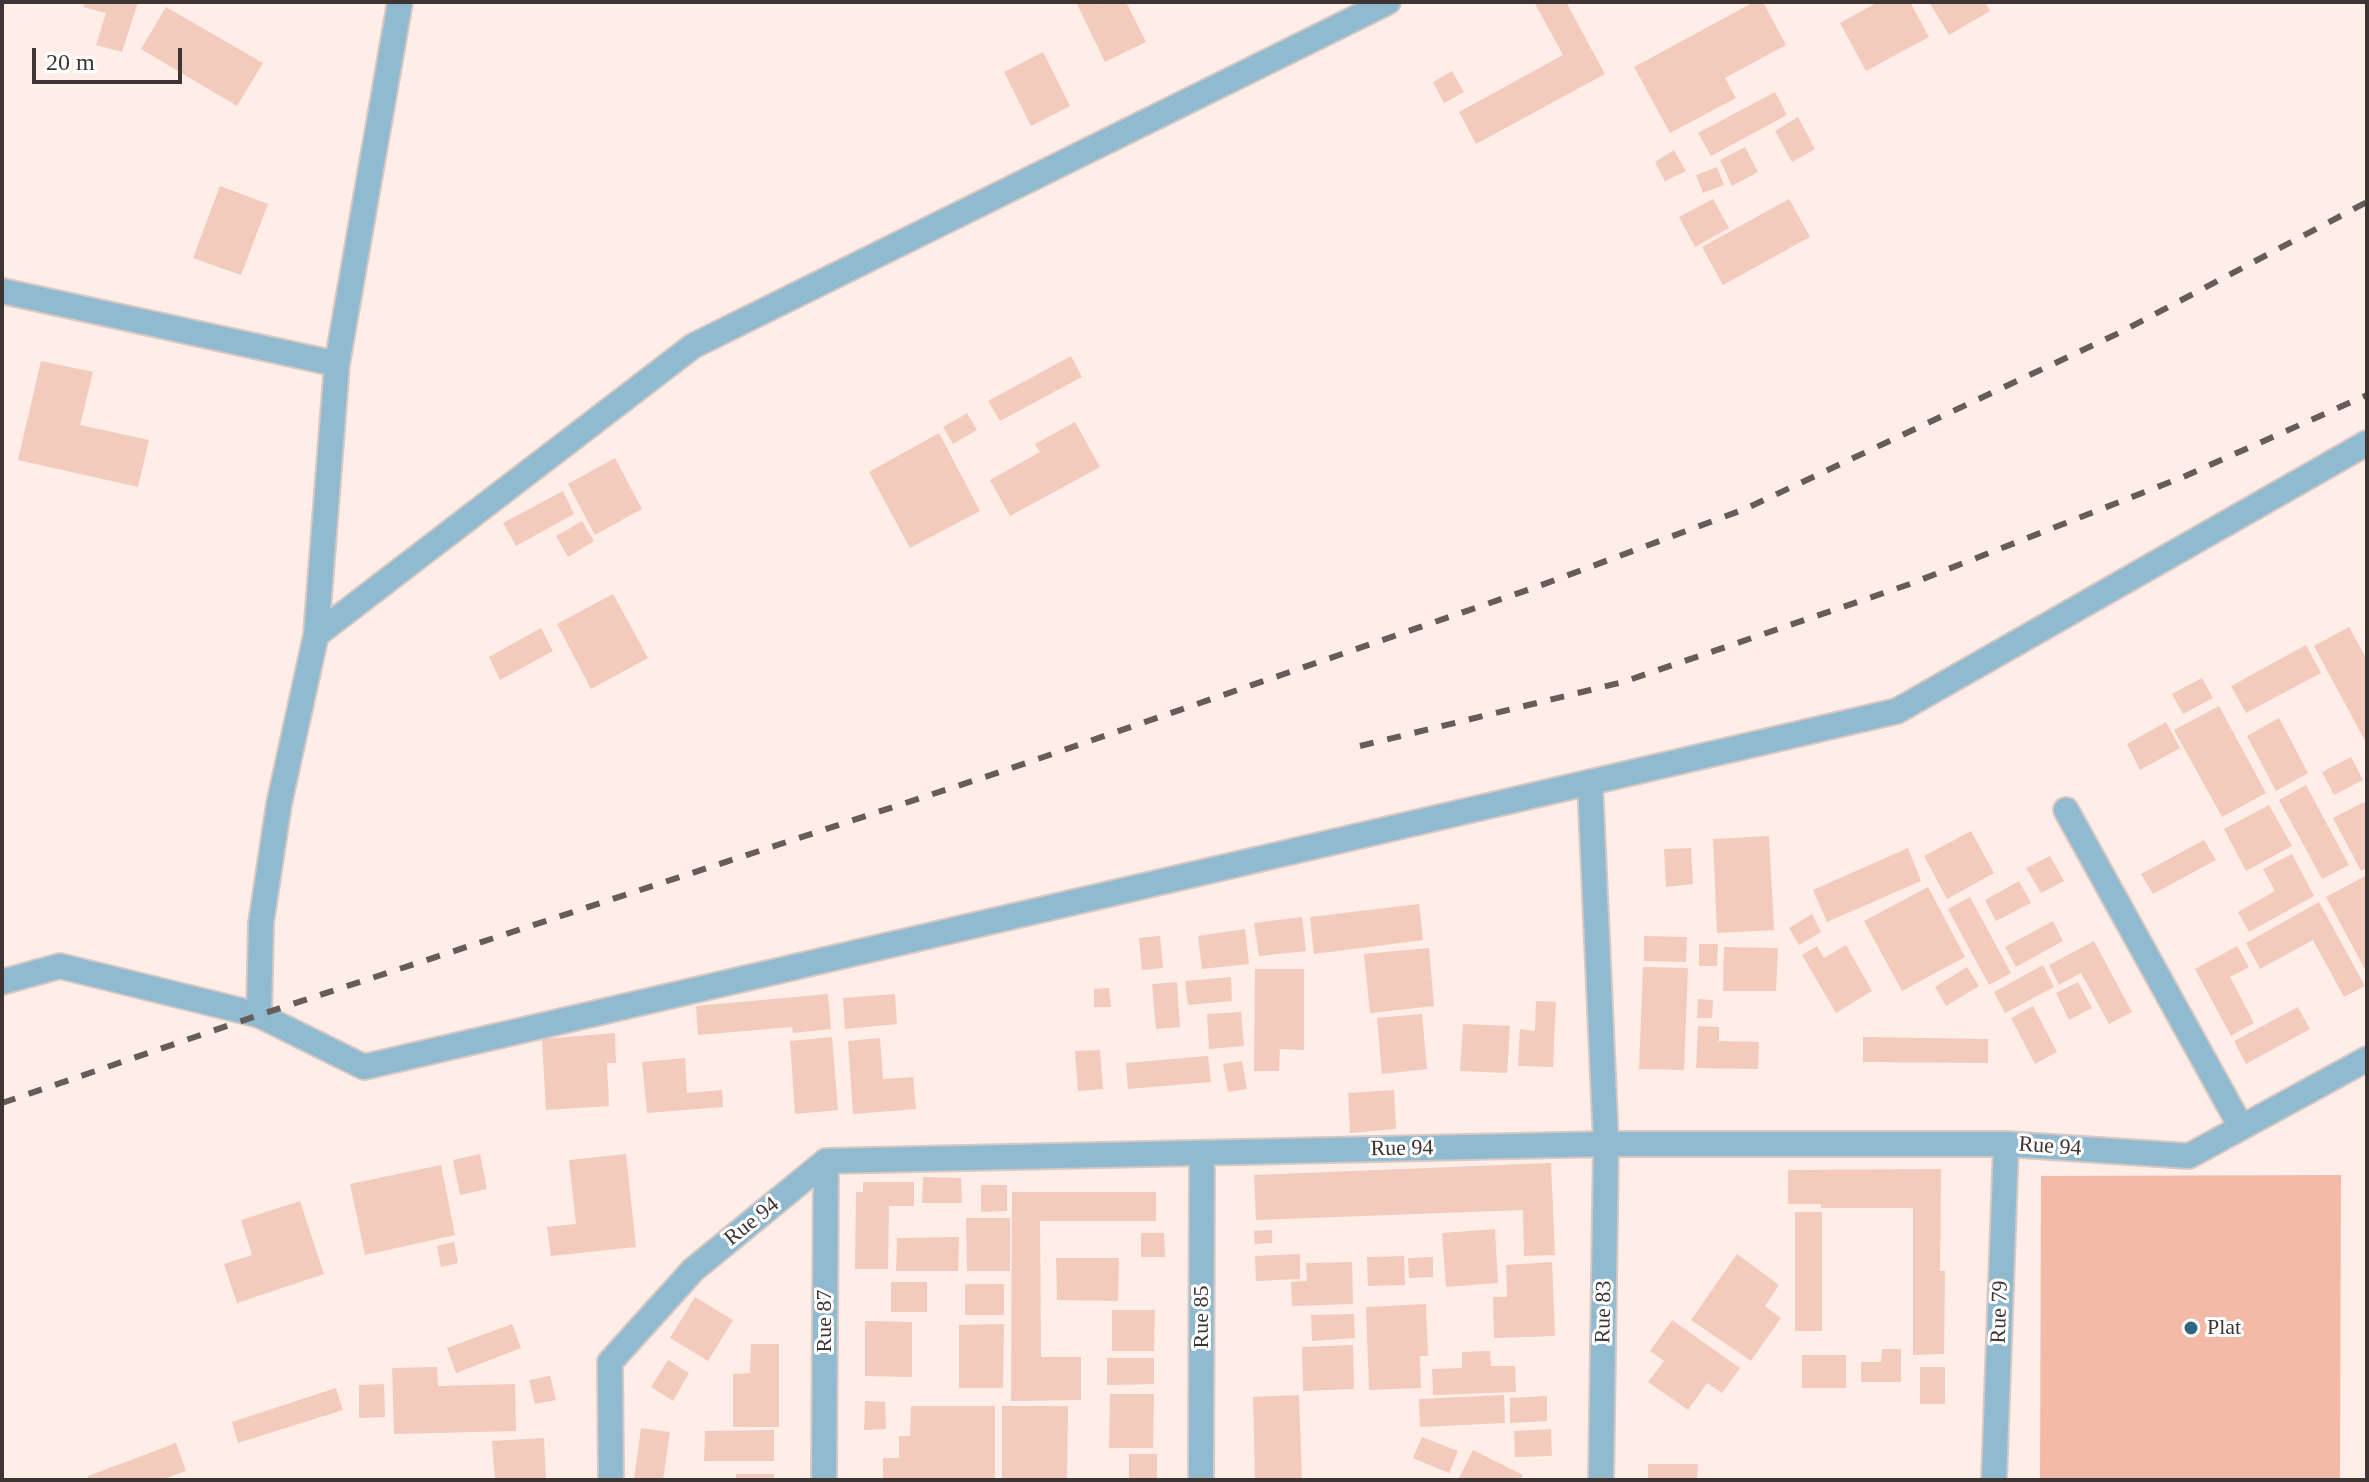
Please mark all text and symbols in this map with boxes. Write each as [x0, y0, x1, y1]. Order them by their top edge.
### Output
scale bar [36, 32, 186, 82]
text: 20 m [46, 49, 95, 75]
street label: Rue 94 [2018, 1132, 2082, 1162]
street label: Rue 94 [1370, 1135, 1434, 1163]
street label: Rue 94 [719, 1192, 785, 1252]
street label: Rue 83 [1590, 1280, 1618, 1344]
street label: Rue 79 [1986, 1280, 2014, 1344]
street label: Rue 85 [1189, 1286, 1215, 1348]
street label: Rue 87 [812, 1290, 838, 1352]
place label: Plat [2207, 1315, 2241, 1341]
marker: Plat [2182, 1319, 2200, 1337]

